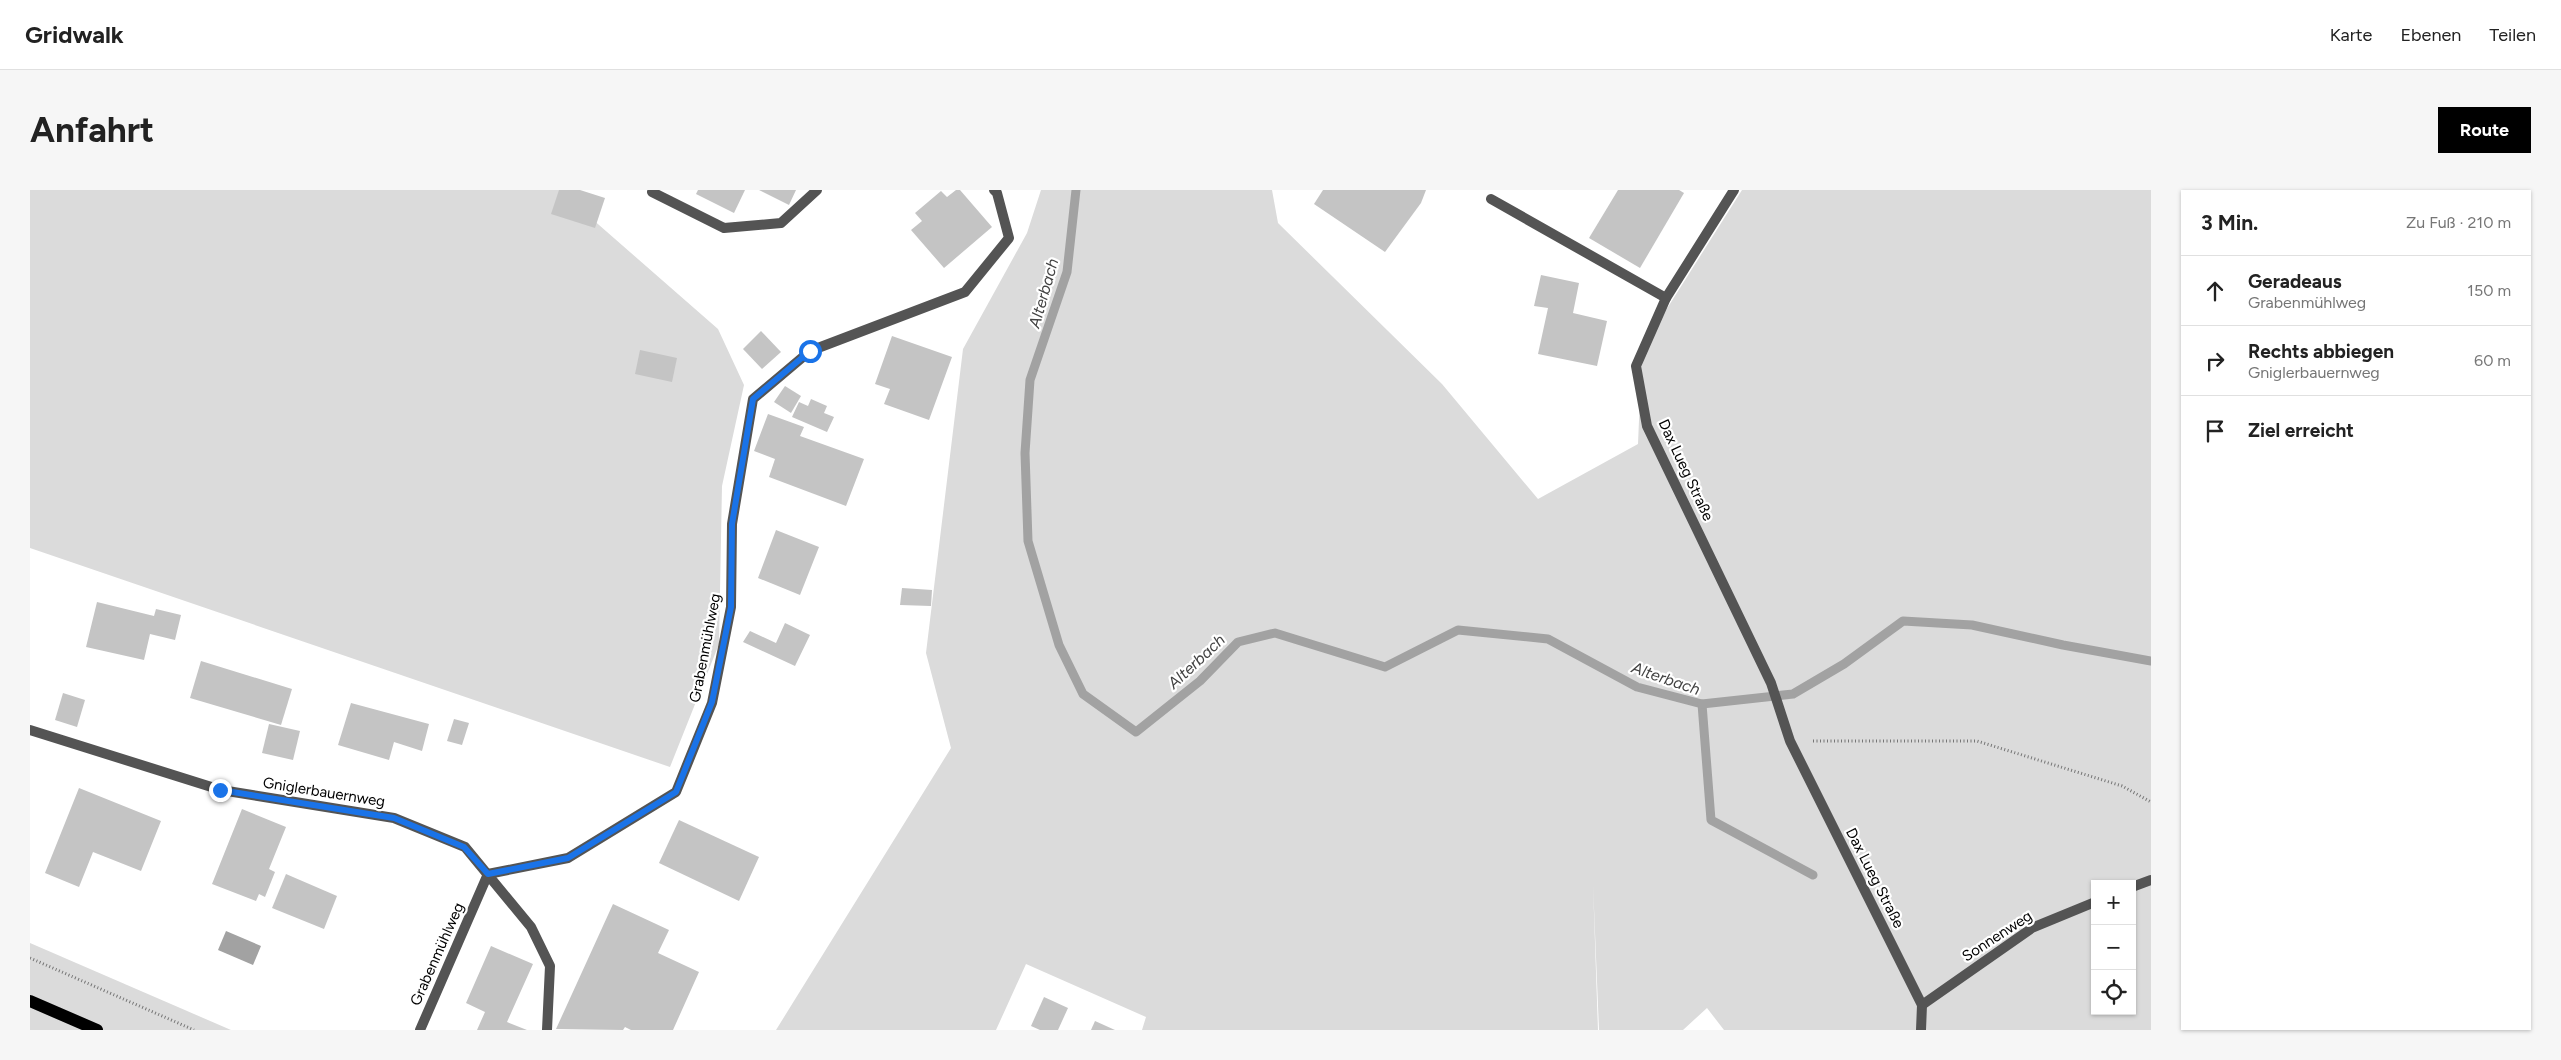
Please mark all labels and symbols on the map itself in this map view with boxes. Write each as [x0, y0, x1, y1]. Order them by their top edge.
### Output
water label: Alterbach [1024, 256, 1062, 331]
route start [799, 340, 822, 363]
street label: Dax Lueg Straße [1655, 416, 1717, 524]
street label: Grabenmühlweg [686, 592, 724, 704]
water label: Alterbach [1163, 630, 1229, 693]
water label: Alterbach [1628, 658, 1703, 699]
street label: Gniglerbauernweg [262, 773, 386, 811]
route end [209, 779, 232, 802]
street label: Dax Lueg Straße [1842, 825, 1908, 931]
street label: Grabenmühlweg [406, 900, 468, 1008]
street label: Sonnenweg [1959, 907, 2035, 965]

